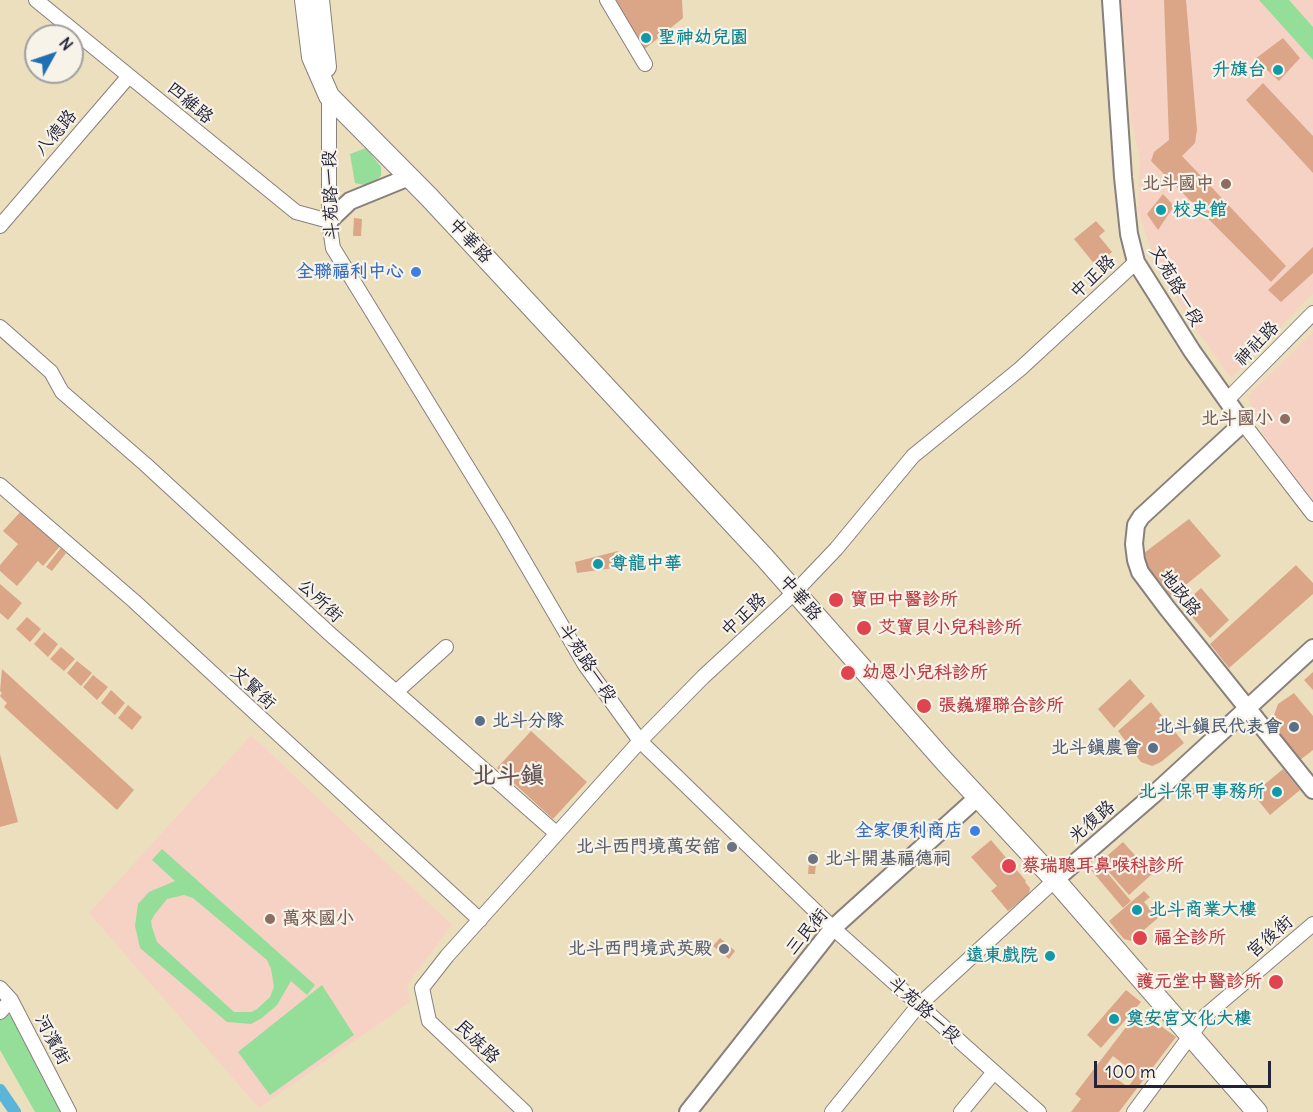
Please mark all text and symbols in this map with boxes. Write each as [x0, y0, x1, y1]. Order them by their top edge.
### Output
north arrow [24, 24, 84, 84]
place label: 聖神幼兒園 [658, 27, 748, 49]
marker: 聖神幼兒園 [639, 31, 653, 45]
text: N [55, 33, 77, 54]
place label: 升旗台 [1212, 59, 1266, 81]
marker: 升旗台 [1271, 63, 1285, 77]
street label: 四維路 [162, 77, 218, 129]
street label: 八德路 [30, 105, 82, 161]
street label: 斗苑路一段 [319, 150, 343, 240]
place label: 北斗國中 [1142, 173, 1214, 195]
marker: 北斗國中 [1219, 177, 1233, 191]
place label: 校史館 [1173, 199, 1227, 221]
marker: 校史館 [1154, 203, 1168, 217]
street label: 中華路 [444, 214, 496, 268]
street label: 文苑路一段 [1144, 242, 1208, 330]
street label: 中正路 [1066, 251, 1120, 303]
place label: 全聯福利中心 [296, 261, 404, 283]
marker: 全聯福利中心 [409, 265, 423, 279]
street label: 神社路 [1230, 317, 1284, 371]
place label: 北斗國小 [1201, 408, 1273, 430]
marker: 北斗國小 [1278, 412, 1292, 426]
place label: 尊龍中華 [610, 553, 682, 575]
marker: 尊龍中華 [591, 557, 605, 571]
street label: 地政路 [1155, 565, 1205, 621]
street label: 中華路 [774, 571, 826, 625]
street label: 公所街 [293, 575, 347, 627]
street label: 中正路 [717, 589, 771, 641]
place label: 寶田中醫診所 [850, 589, 958, 611]
marker: 寶田中醫診所 [827, 591, 845, 609]
place label: 艾寶貝小兒科診所 [878, 617, 1022, 639]
street label: 斗苑路一段 [553, 619, 621, 707]
marker: 艾寶貝小兒科診所 [855, 619, 873, 637]
street label: 文賢街 [226, 662, 280, 714]
place label: 幼恩小兒科診所 [862, 662, 988, 684]
marker: 幼恩小兒科診所 [839, 664, 857, 682]
place label: 張巍耀聯合診所 [938, 695, 1064, 717]
marker: 張巍耀聯合診所 [915, 697, 933, 715]
place label: 北斗分隊 [492, 710, 564, 732]
marker: 北斗分隊 [473, 714, 487, 728]
place label: 北斗鎮民代表會 [1156, 716, 1282, 738]
marker: 北斗鎮民代表會 [1287, 720, 1301, 734]
place label: 北斗鎮農會 [1051, 737, 1141, 759]
marker: 北斗鎮農會 [1146, 741, 1160, 755]
district label: 北斗鎮 [472, 762, 544, 790]
place label: 北斗保甲事務所 [1139, 781, 1265, 803]
marker: 北斗保甲事務所 [1270, 785, 1284, 799]
street label: 光復路 [1065, 796, 1119, 848]
place label: 全家便利商店 [855, 820, 963, 842]
marker: 全家便利商店 [968, 824, 982, 838]
place label: 北斗西門境萬安舘 [576, 836, 720, 858]
marker: 北斗西門境萬安舘 [725, 840, 739, 854]
place label: 北斗開基福德祠 [825, 848, 951, 870]
marker: 北斗開基福德祠 [806, 852, 820, 866]
place label: 蔡瑞聰耳鼻喉科診所 [1022, 855, 1184, 877]
marker: 蔡瑞聰耳鼻喉科診所 [1000, 857, 1018, 875]
place label: 北斗商業大樓 [1149, 899, 1257, 921]
marker: 北斗商業大樓 [1130, 903, 1144, 917]
street label: 三民街 [781, 904, 833, 960]
place label: 萬來國小 [282, 908, 354, 930]
street label: 宮後街 [1243, 911, 1297, 963]
marker: 萬來國小 [263, 912, 277, 926]
place label: 福全診所 [1154, 927, 1226, 949]
marker: 福全診所 [1131, 929, 1149, 947]
place label: 北斗西門境武英殿 [568, 938, 712, 960]
marker: 北斗西門境武英殿 [717, 942, 731, 956]
place label: 遠東戲院 [966, 945, 1038, 967]
marker: 遠東戲院 [1043, 949, 1057, 963]
place label: 護元堂中醫診所 [1136, 971, 1262, 993]
street label: 斗苑路一段 [883, 972, 965, 1048]
marker: 護元堂中醫診所 [1267, 973, 1285, 991]
place label: 奠安宮文化大樓 [1126, 1008, 1252, 1030]
street label: 河濱街 [30, 1011, 74, 1069]
marker: 奠安宮文化大樓 [1107, 1012, 1121, 1026]
street label: 民族路 [450, 1015, 504, 1069]
scale bar [1097, 1049, 1274, 1087]
text: 100 m [1105, 1060, 1156, 1083]

